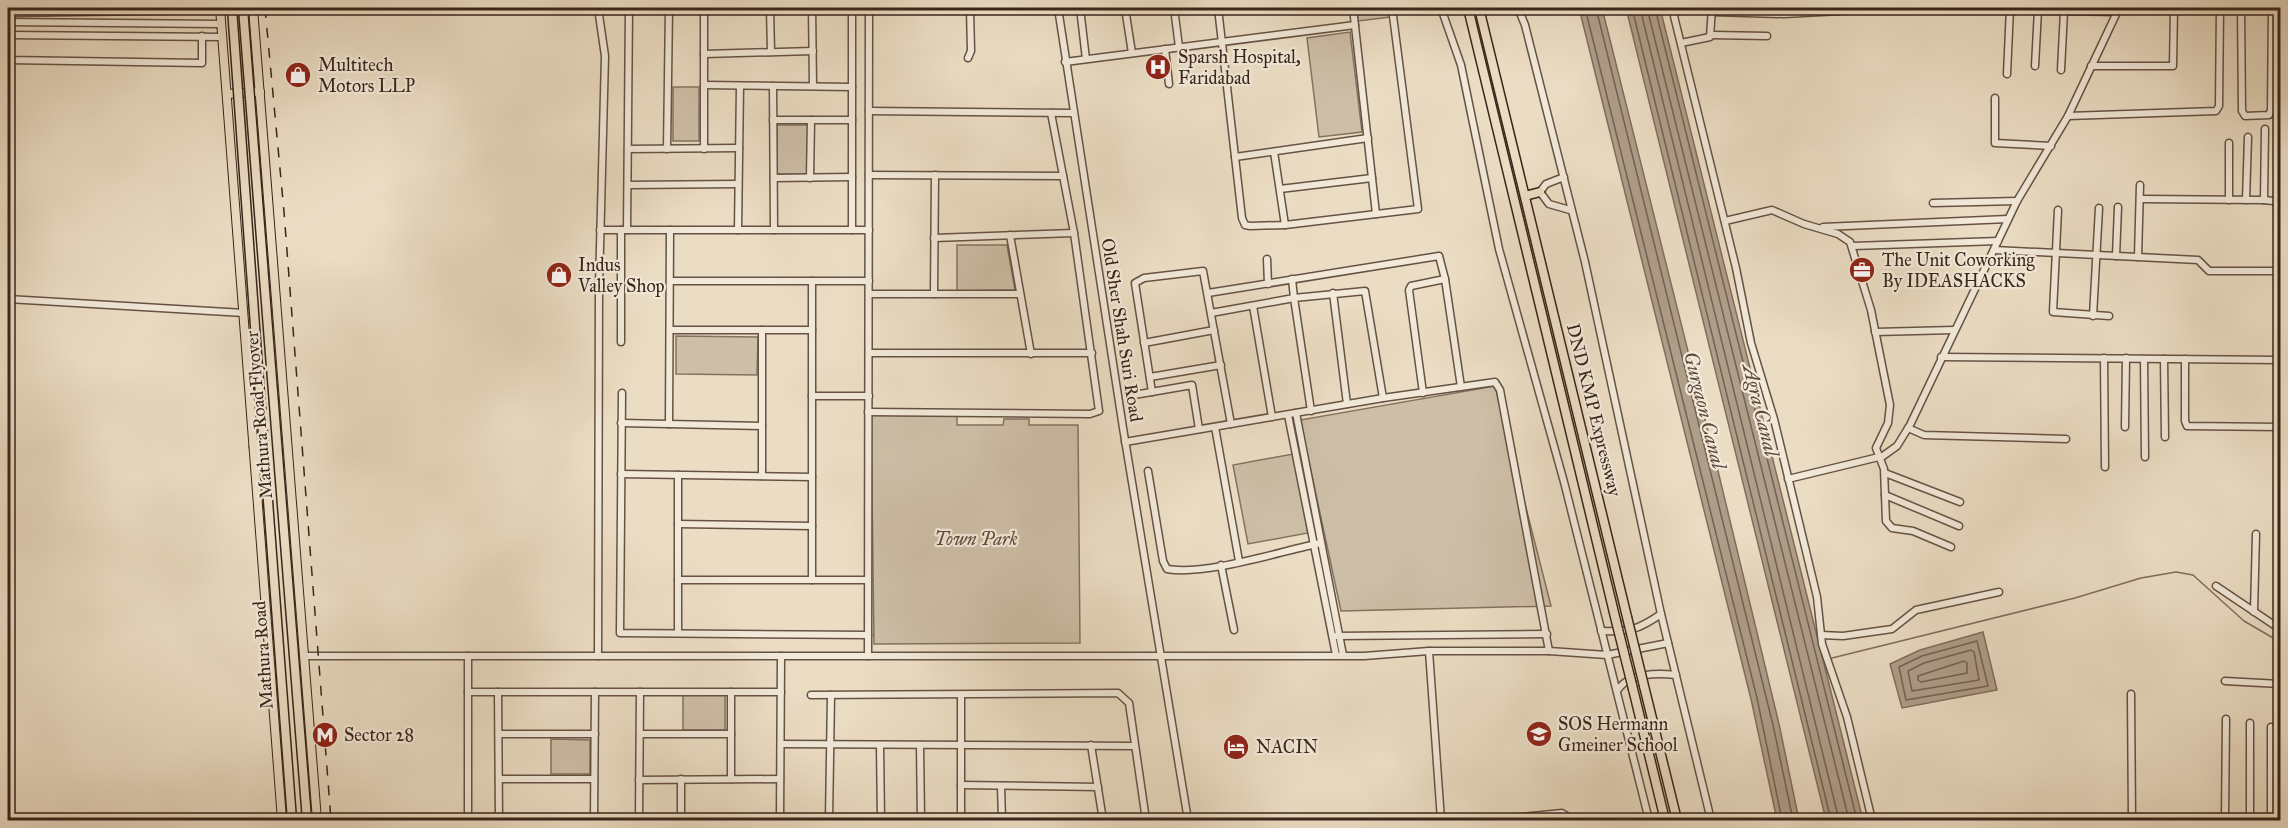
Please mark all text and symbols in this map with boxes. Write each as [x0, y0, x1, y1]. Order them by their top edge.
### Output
place label: Sparsh Hospital, Faridabad [1178, 46, 1301, 89]
hospital icon: Sparsh Hospital, Faridabad [1143, 52, 1173, 82]
place label: Multitech Motors LLP [318, 54, 415, 97]
shop icon: Multitech Motors LLP [283, 60, 313, 90]
street label: Old Sher Shah Suri Road [1097, 237, 1147, 423]
place label: The Unit Coworking By IDEASHACKS [1882, 249, 2035, 292]
place label: Indus Valley Shop [577, 254, 665, 297]
office icon: The Unit Coworking By IDEASHACKS [1847, 255, 1877, 285]
shop icon: Indus Valley Shop [544, 260, 574, 290]
street label: DND KMP Expressway [1562, 321, 1626, 499]
street label: Mathura Road Flyover [241, 330, 277, 500]
water label: Gurgaon Canal [1679, 349, 1732, 473]
water label: Agra Canal [1737, 359, 1784, 460]
park label: Town Park [934, 528, 1018, 550]
street label: Mathura Road [248, 600, 278, 710]
place label: SOS Hermann Gmeiner School [1558, 713, 1678, 756]
school or university icon: SOS Hermann Gmeiner School [1524, 719, 1554, 749]
metro station icon: Sector 28 [310, 720, 340, 750]
place label: Sector 28 [344, 724, 414, 746]
hotel icon: NACIN [1221, 732, 1251, 762]
place label: NACIN [1256, 736, 1318, 758]

